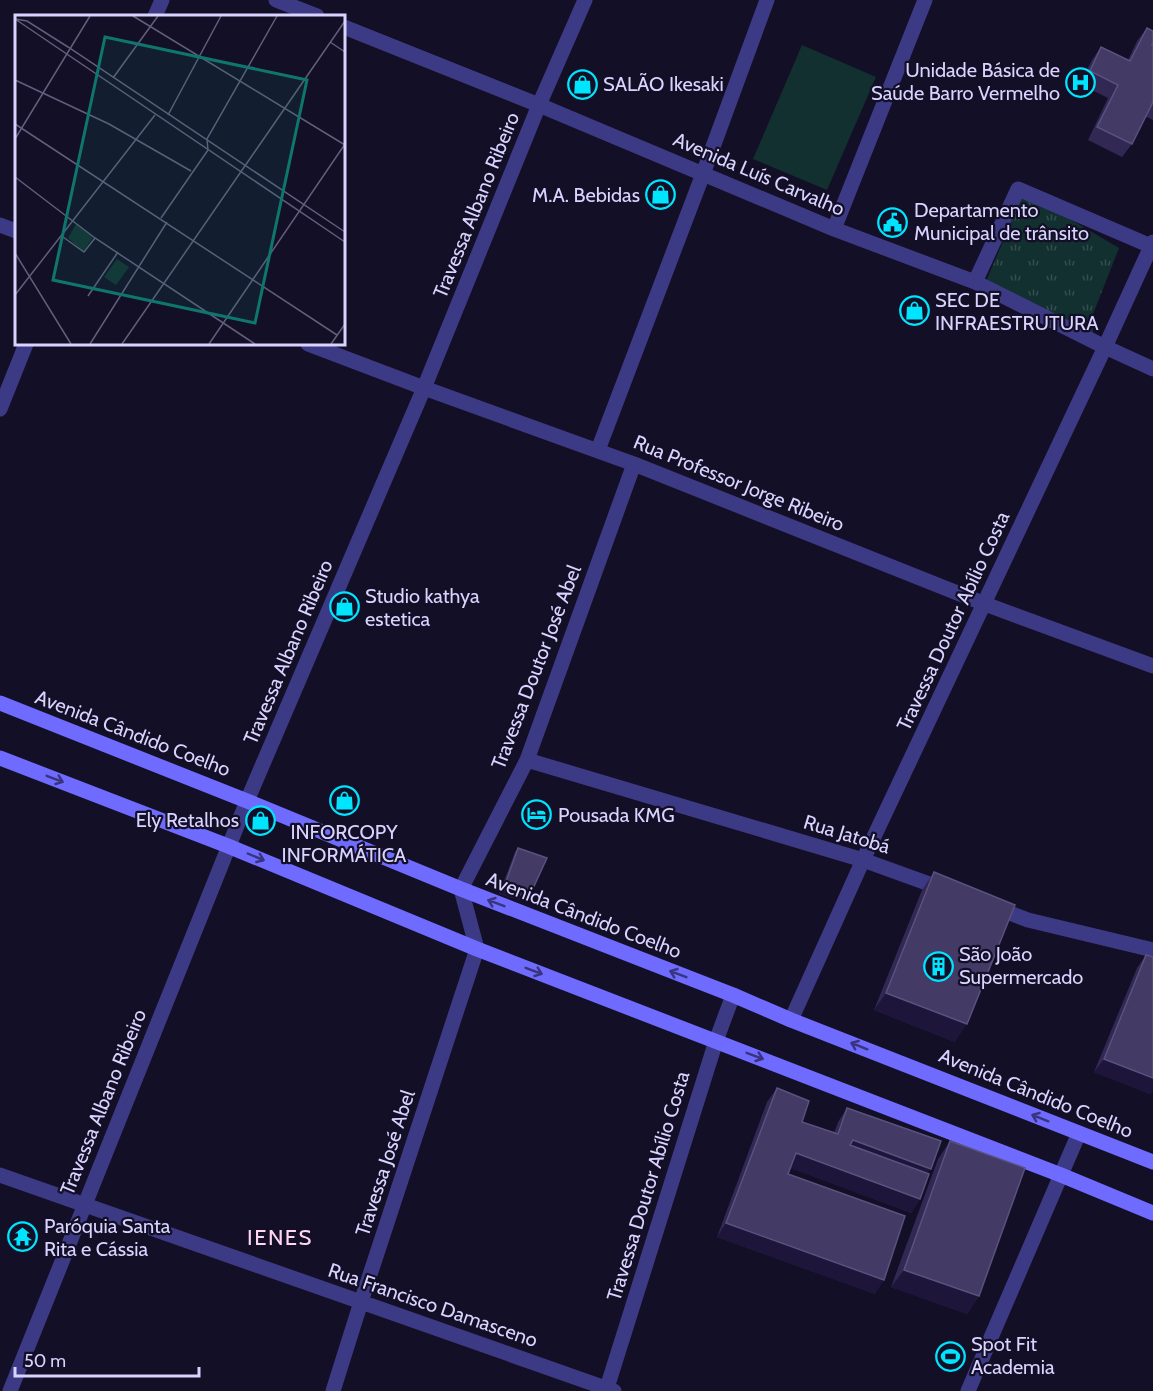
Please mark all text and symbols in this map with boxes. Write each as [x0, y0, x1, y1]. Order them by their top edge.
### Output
inset map [15, 15, 345, 345]
place label: Unidade Básica de Saúde Barro Vermelho [871, 58, 1060, 105]
hospital icon: Unidade Básica de Saúde Barro Vermelho [1065, 66, 1097, 98]
shop icon: SALÃO Ikesaki [566, 68, 598, 100]
place label: SALÃO Ikesaki [603, 72, 724, 96]
street label: Travessa Albano Ribeiro [428, 109, 524, 301]
street label: Avenida Luís Carvalho [670, 127, 848, 221]
shop icon: M.A. Bebidas [645, 179, 677, 211]
place label: M.A. Bebidas [532, 183, 640, 207]
place label: Departamento Municipal de trânsito [914, 198, 1089, 245]
public building icon: Departamento Municipal de trânsito [877, 206, 909, 238]
place label: SEC DE INFRAESTRUTURA [935, 288, 1099, 335]
shop icon: SEC DE INFRAESTRUTURA [898, 295, 930, 327]
street label: Rua Professor Jorge Ribeiro [630, 430, 848, 536]
street label: Travessa Doutor Abílio Costa [892, 507, 1015, 734]
street label: Travessa Albano Ribeiro [238, 556, 338, 748]
street label: Travessa Doutor José Abel [486, 561, 586, 772]
place label: Studio kathya estetica [365, 584, 480, 631]
shop icon: Studio kathya estetica [328, 591, 360, 623]
street label: Avenida Cândido Coelho [32, 685, 234, 781]
one-way arrow [45, 774, 63, 785]
shop icon: INFORCOPY INFORMÁTICA [328, 785, 360, 817]
hotel icon: Pousada KMG [521, 799, 553, 831]
place label: Pousada KMG [558, 803, 675, 827]
shop icon: Ely Retalhos [244, 804, 276, 836]
place label: Ely Retalhos [136, 808, 239, 832]
street label: Rua Jatobá [801, 810, 893, 859]
place label: INFORCOPY INFORMÁTICA [282, 820, 407, 867]
one-way arrow [246, 852, 264, 863]
street label: Avenida Cândido Coelho [483, 867, 685, 963]
one-way arrow [487, 897, 506, 908]
place label: São João Supermercado [959, 942, 1083, 989]
building icon: São João Supermercado [922, 950, 954, 982]
one-way arrow [524, 966, 542, 977]
one-way arrow [669, 967, 687, 978]
street label: Travessa Albano Ribeiro [55, 1006, 151, 1198]
one-way arrow [850, 1040, 868, 1051]
street label: Avenida Cândido Coelho [936, 1043, 1136, 1143]
one-way arrow [745, 1051, 763, 1062]
street label: Travessa Doutor Abílio Costa [602, 1068, 695, 1304]
street label: Travessa José Abel [350, 1087, 420, 1239]
one-way arrow [1031, 1112, 1050, 1123]
place label: Paróquia Santa Rita e Cássia [44, 1214, 171, 1261]
temple icon: Paróquia Santa Rita e Cássia [7, 1221, 39, 1253]
district label: IENES [247, 1224, 313, 1251]
street label: Rua Francisco Damasceno [325, 1258, 541, 1352]
place label: Spot Fit Academia [971, 1332, 1055, 1379]
scale bar [15, 1340, 200, 1378]
sports icon: Spot Fit Academia [934, 1340, 966, 1372]
text: 50 m [24, 1350, 66, 1372]

